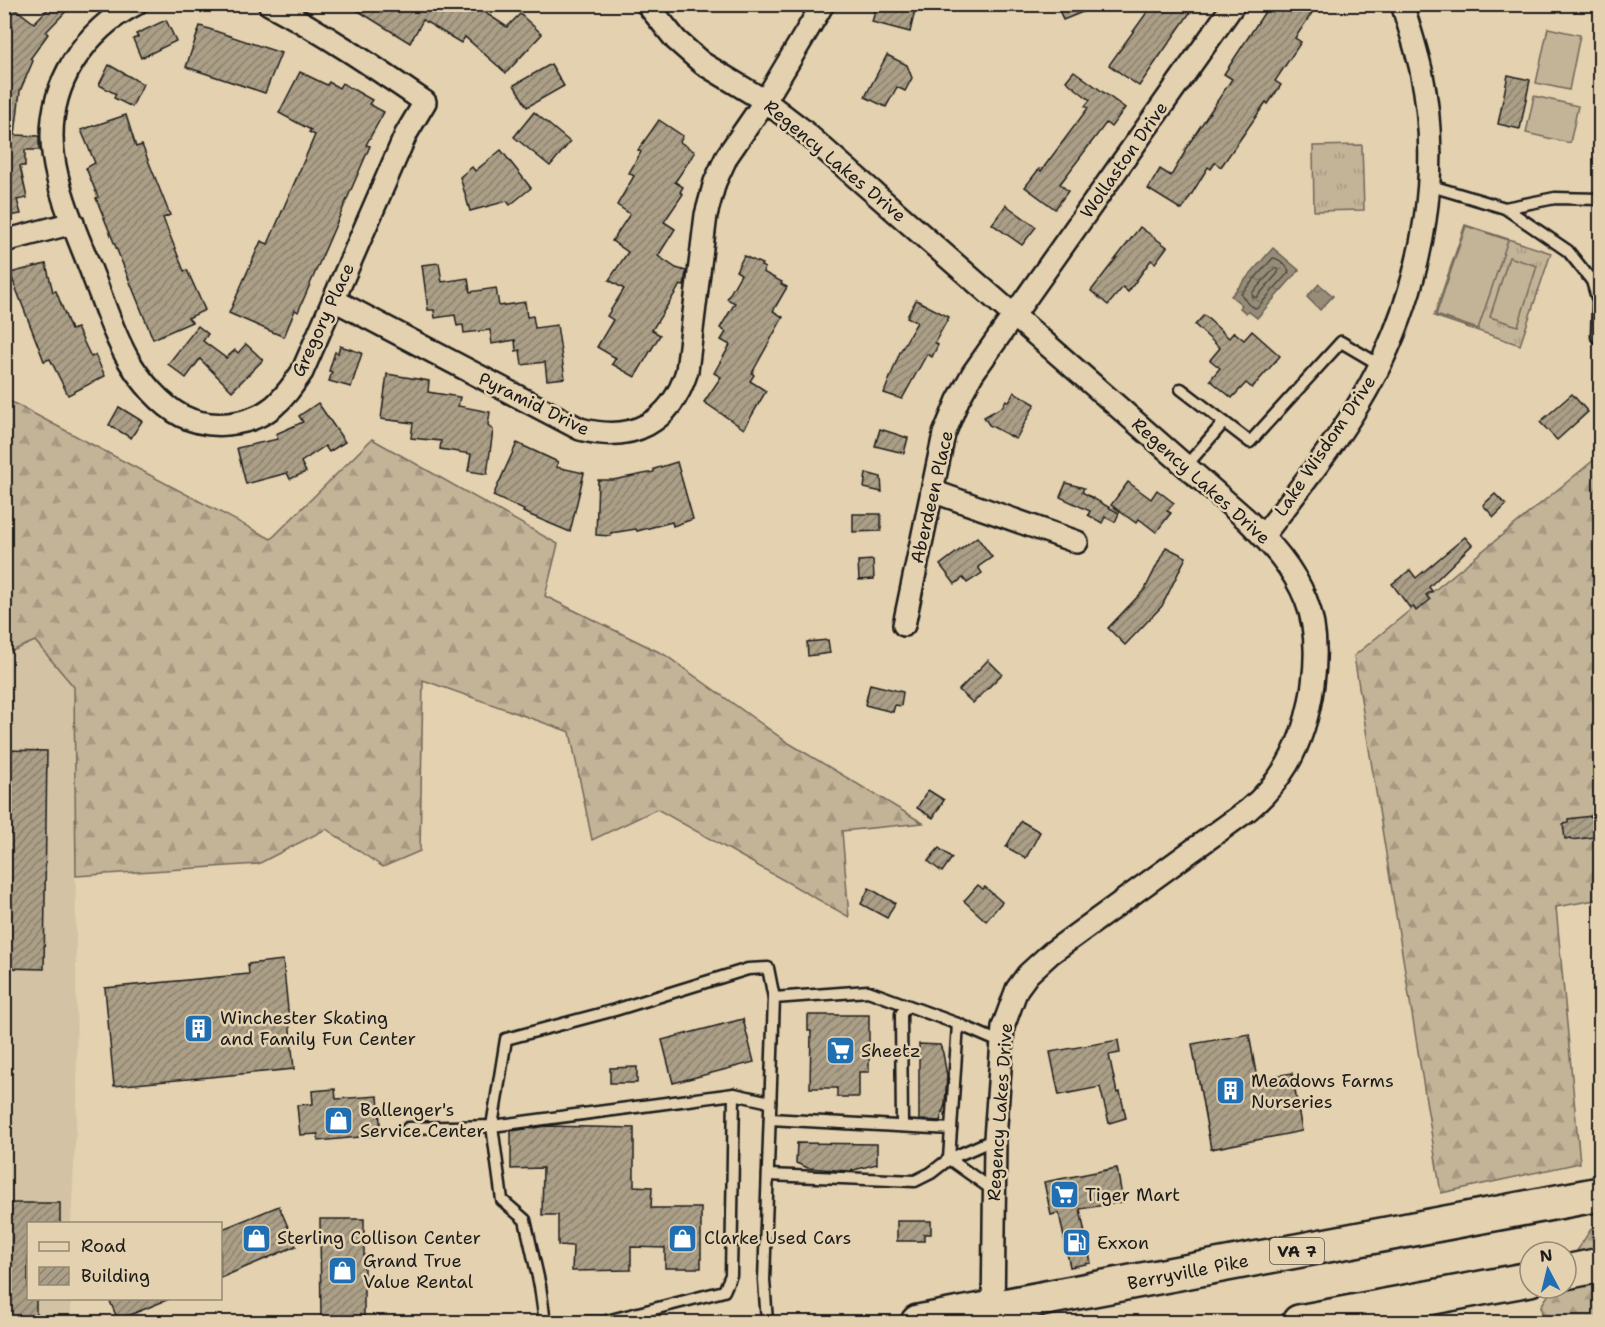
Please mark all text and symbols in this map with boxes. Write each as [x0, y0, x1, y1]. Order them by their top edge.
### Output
street label: Regency Lakes Drive [759, 94, 911, 228]
street label: Wollaston Drive [1075, 97, 1173, 223]
street label: Gregory Place [286, 259, 360, 381]
street label: Pyramid Drive [474, 367, 594, 441]
street label: Lake Wisdom Drive [1269, 371, 1381, 521]
street label: Regency Lakes Drive [1127, 412, 1275, 550]
street label: Aberdeen Place [905, 428, 959, 566]
place label: Winchester Skating and Family Fun Center [220, 1006, 416, 1051]
building icon: Winchester Skating and Family Fun Center [183, 1012, 215, 1044]
street label: Regency Lakes Drive [982, 1022, 1018, 1202]
supermarket icon: Sheetz [824, 1035, 856, 1067]
place label: Sheetz [861, 1039, 921, 1063]
place label: Meadows Farms Nurseries [1251, 1069, 1394, 1114]
building icon: Meadows Farms Nurseries [1214, 1075, 1246, 1107]
place label: Ballenger's Service Center [360, 1098, 485, 1143]
shop icon: Ballenger's Service Center [323, 1104, 355, 1136]
supermarket icon: Tiger Mart [1048, 1179, 1080, 1211]
place label: Tiger Mart [1085, 1183, 1180, 1207]
legend [27, 1222, 222, 1300]
shop icon: Sterling Collison Center [240, 1222, 272, 1254]
shop icon: Clarke Used Cars [667, 1222, 699, 1254]
place label: Sterling Collison Center [277, 1226, 481, 1250]
place label: Clarke Used Cars [704, 1226, 852, 1250]
fuel station icon: Exxon [1060, 1227, 1092, 1259]
place label: Exxon [1097, 1231, 1149, 1255]
text: Road [81, 1234, 126, 1258]
road number: VA 7 [1270, 1238, 1324, 1264]
north arrow [1518, 1240, 1578, 1300]
text: N [1539, 1244, 1554, 1267]
street label: Berryville Pike [1125, 1248, 1251, 1296]
place label: Grand True Value Rental [363, 1249, 474, 1294]
shop icon: Grand True Value Rental [326, 1255, 358, 1287]
text: Building [81, 1264, 150, 1288]

